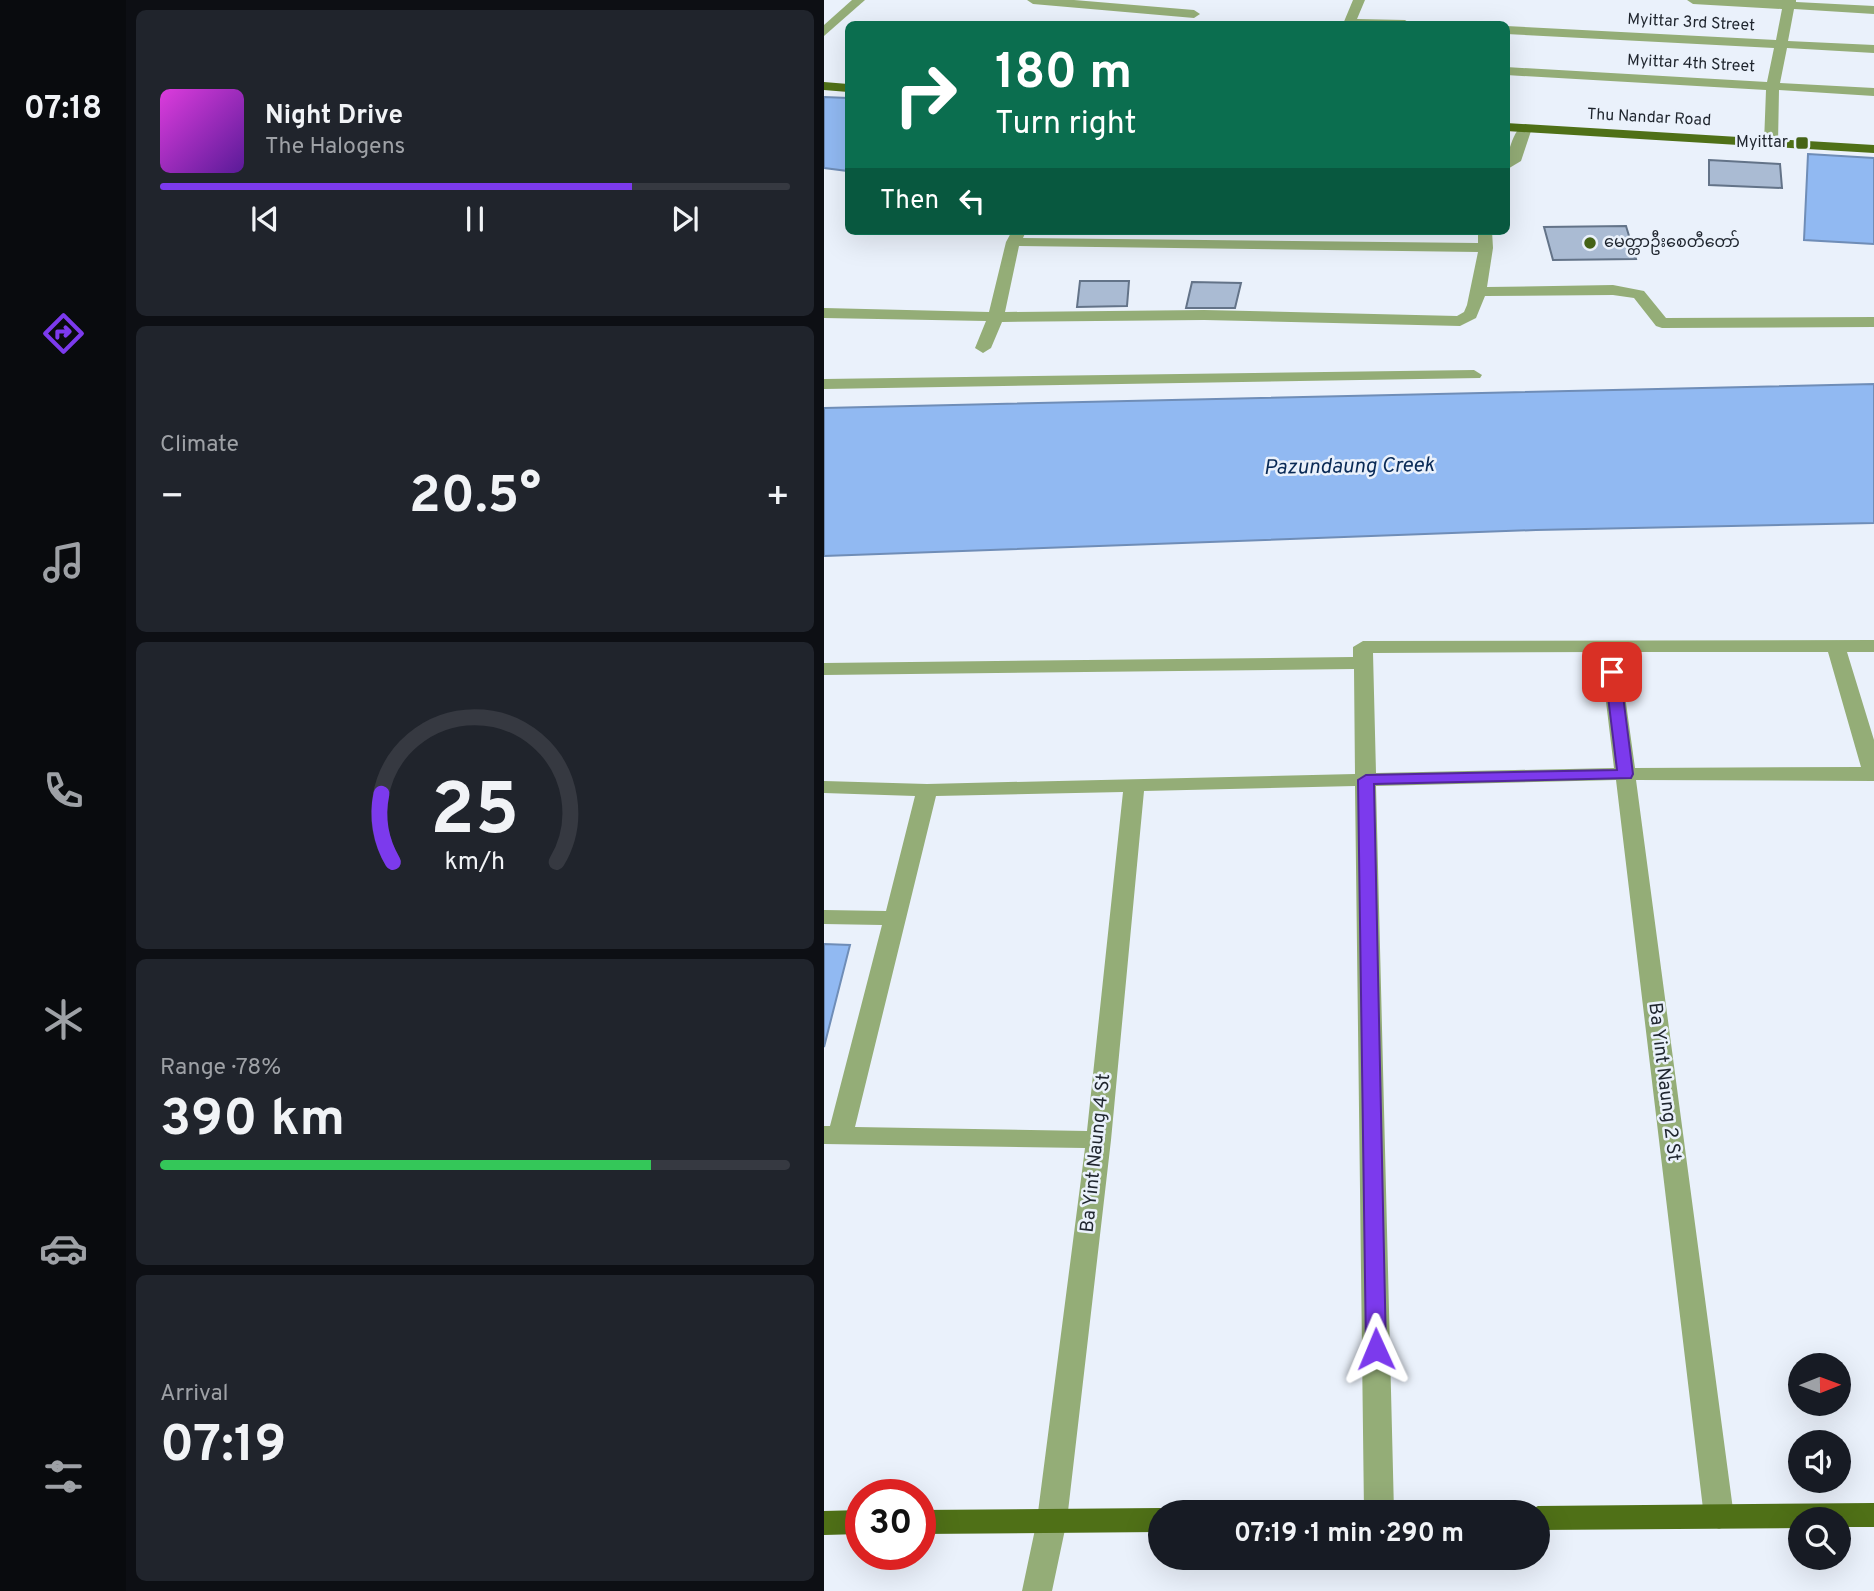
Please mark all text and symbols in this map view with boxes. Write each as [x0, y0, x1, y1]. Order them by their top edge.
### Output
street label: Myittar 3rd Street [1627, 10, 1755, 36]
text: 180 m [995, 44, 1132, 106]
icon: right [880, 49, 971, 140]
street label: Myittar 4th Street [1626, 51, 1756, 77]
text: 07:18 [24, 90, 102, 130]
text: Night Drive [265, 100, 403, 133]
text: Turn right [995, 105, 1137, 145]
street label: Thu Nandar Road [1586, 105, 1712, 131]
text: The Halogens [265, 133, 405, 162]
place label: Myittar [1736, 133, 1788, 153]
marker: Myittar [1794, 135, 1810, 151]
icon: left [953, 182, 991, 220]
text: Then [880, 185, 939, 218]
icon: previous [246, 200, 284, 238]
icon: pause [456, 200, 494, 238]
icon: next [666, 200, 704, 238]
place label: မေတ္တာဦးစေတီတော် [1604, 230, 1740, 255]
marker: မေတ္တာဦးစေတီတော် [1582, 235, 1598, 251]
icon: directions [39, 309, 88, 358]
text: Climate [160, 431, 239, 460]
water label: Pazundaung Creek [1264, 452, 1435, 482]
text: 20.5° [409, 465, 541, 531]
text: − [160, 474, 185, 523]
text: + [765, 474, 790, 523]
icon: music [39, 538, 88, 587]
pin [1582, 642, 1642, 702]
icon: arrive [1593, 653, 1631, 691]
icon: phone [39, 766, 88, 815]
text: 25 [431, 768, 520, 860]
text: km/h [445, 846, 505, 878]
icon: climate [39, 995, 88, 1044]
street label: Ba Yint Naung 2 St [1642, 1001, 1686, 1163]
text: Range · 78% [160, 1054, 281, 1083]
street label: Ba Yint Naung 4 St [1076, 1072, 1116, 1234]
text: 390 km [160, 1088, 345, 1154]
icon: car [39, 1224, 88, 1273]
position arrow [1339, 1312, 1413, 1386]
north arrow [1788, 1353, 1851, 1416]
map controls [1788, 1353, 1851, 1570]
text: Arrival [160, 1380, 229, 1409]
text: 07:19 [160, 1414, 287, 1480]
button: sound [1788, 1430, 1851, 1493]
icon: filters [39, 1452, 88, 1501]
speed limit sign: 30 [845, 1479, 936, 1570]
button: search [1788, 1507, 1851, 1570]
text: 07:19 · 1 min · 290 m [1234, 1518, 1464, 1551]

